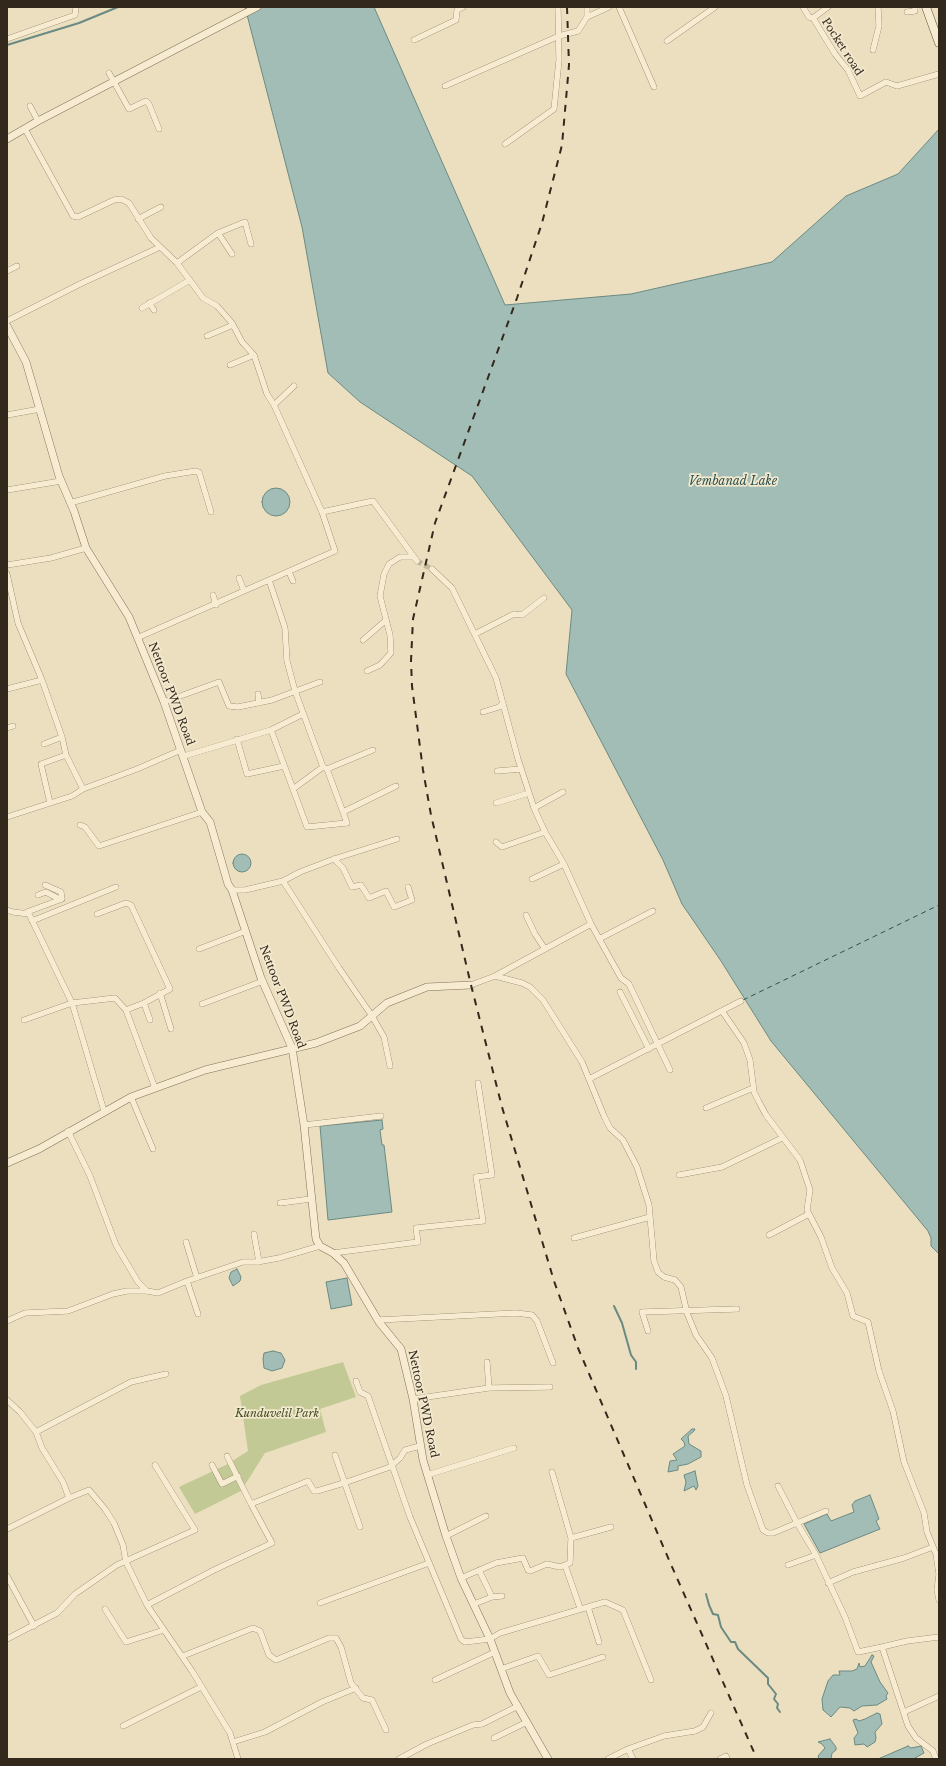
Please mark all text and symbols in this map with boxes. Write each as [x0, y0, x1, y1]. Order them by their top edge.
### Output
street label: Pocket road [818, 16, 866, 78]
water label: Vembanad Lake [689, 475, 777, 489]
street label: Nettoor PWD Road [145, 640, 197, 748]
street label: Nettoor PWD Road [256, 943, 308, 1051]
street label: Nettoor PWD Road [405, 1349, 441, 1459]
park label: Kunduvelil Park [235, 1407, 319, 1421]

